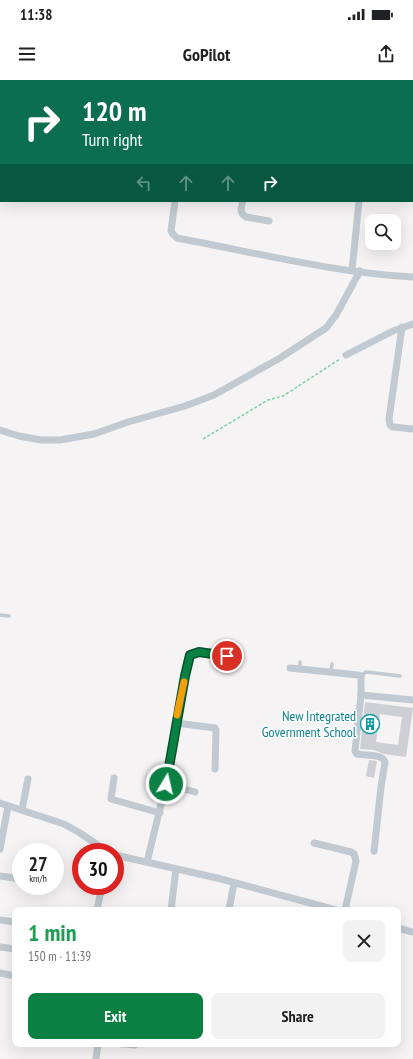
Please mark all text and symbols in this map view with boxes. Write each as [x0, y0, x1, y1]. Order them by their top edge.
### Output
text: 11:38 [20, 5, 52, 24]
icon: menu [16, 43, 38, 65]
text: GoPilot [183, 43, 230, 66]
icon: share [375, 43, 397, 65]
text: 120 m [82, 92, 146, 129]
icon: right [16, 96, 68, 148]
text: Turn right [82, 128, 142, 151]
icon: left [133, 172, 155, 194]
icon: ahead [175, 172, 197, 194]
icon: ahead [217, 172, 239, 194]
icon: right [259, 172, 281, 194]
map controls [365, 214, 401, 250]
button: search [365, 214, 401, 250]
pin [210, 639, 244, 673]
icon: arrive [216, 645, 238, 667]
place label: New Integrated Government School [262, 707, 357, 741]
building icon: New Integrated Government School [359, 713, 381, 735]
position arrow [145, 763, 187, 805]
speed limit sign: 30 [72, 843, 124, 895]
text: 27 [28, 851, 48, 877]
text: km/h [29, 872, 47, 885]
text: 1 min [28, 917, 76, 948]
button: close [343, 920, 385, 962]
text: 150 m · 11:39 [28, 948, 91, 965]
button: Exit [28, 993, 203, 1039]
button: Share [211, 993, 385, 1039]

